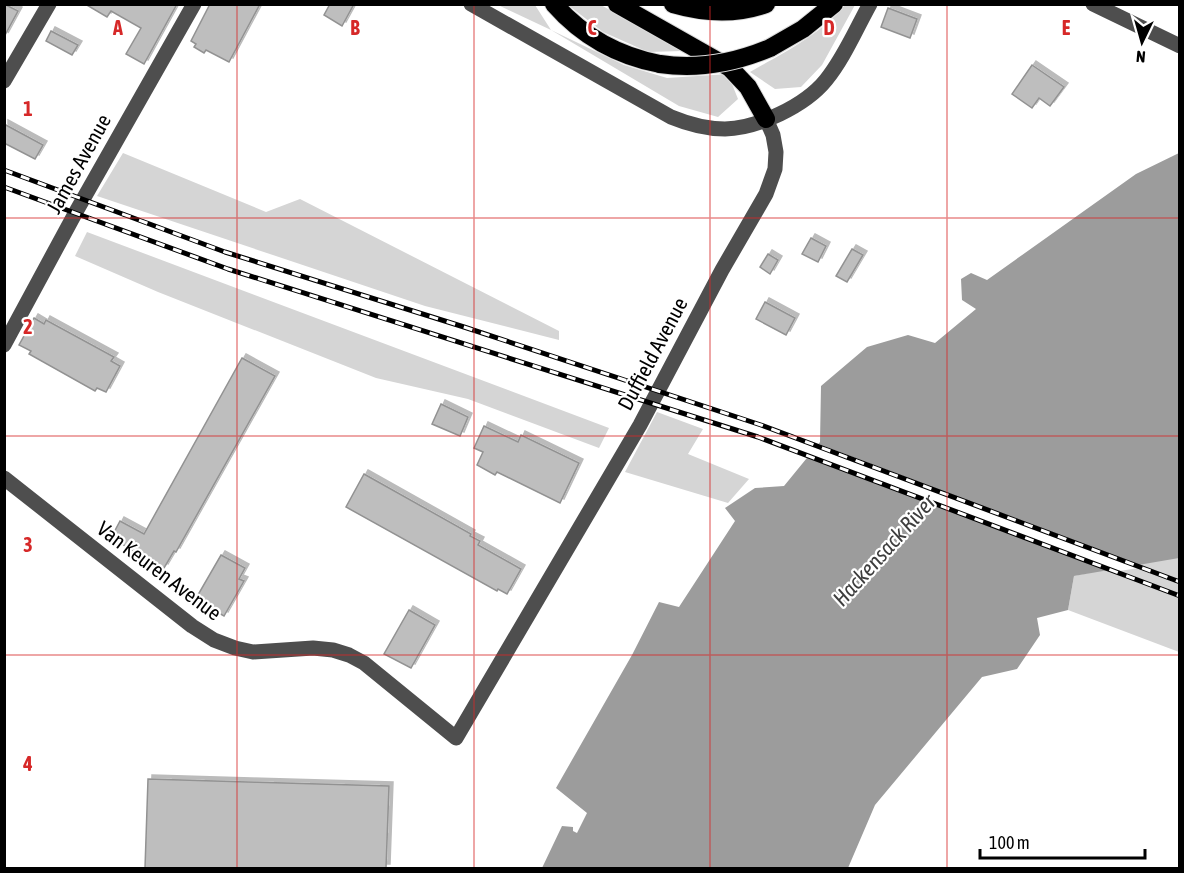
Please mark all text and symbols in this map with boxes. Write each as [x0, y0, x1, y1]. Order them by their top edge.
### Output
north arrow [1112, 12, 1172, 72]
text: A [112, 16, 123, 39]
text: B [350, 16, 360, 39]
text: C [588, 16, 597, 39]
text: D [823, 16, 835, 39]
text: E [1062, 16, 1071, 39]
text: N [1135, 48, 1146, 66]
text: 1 [23, 97, 33, 120]
street label: James Avenue [41, 110, 115, 217]
street label: Duffield Avenue [612, 293, 692, 414]
text: 2 [23, 315, 33, 338]
water label: Hackensack River [827, 488, 942, 611]
street label: Van Keuren Avenue [93, 516, 226, 625]
text: 3 [23, 533, 33, 556]
text: 4 [22, 752, 33, 775]
scale bar [980, 822, 1145, 860]
text: 100 m [989, 832, 1030, 853]

